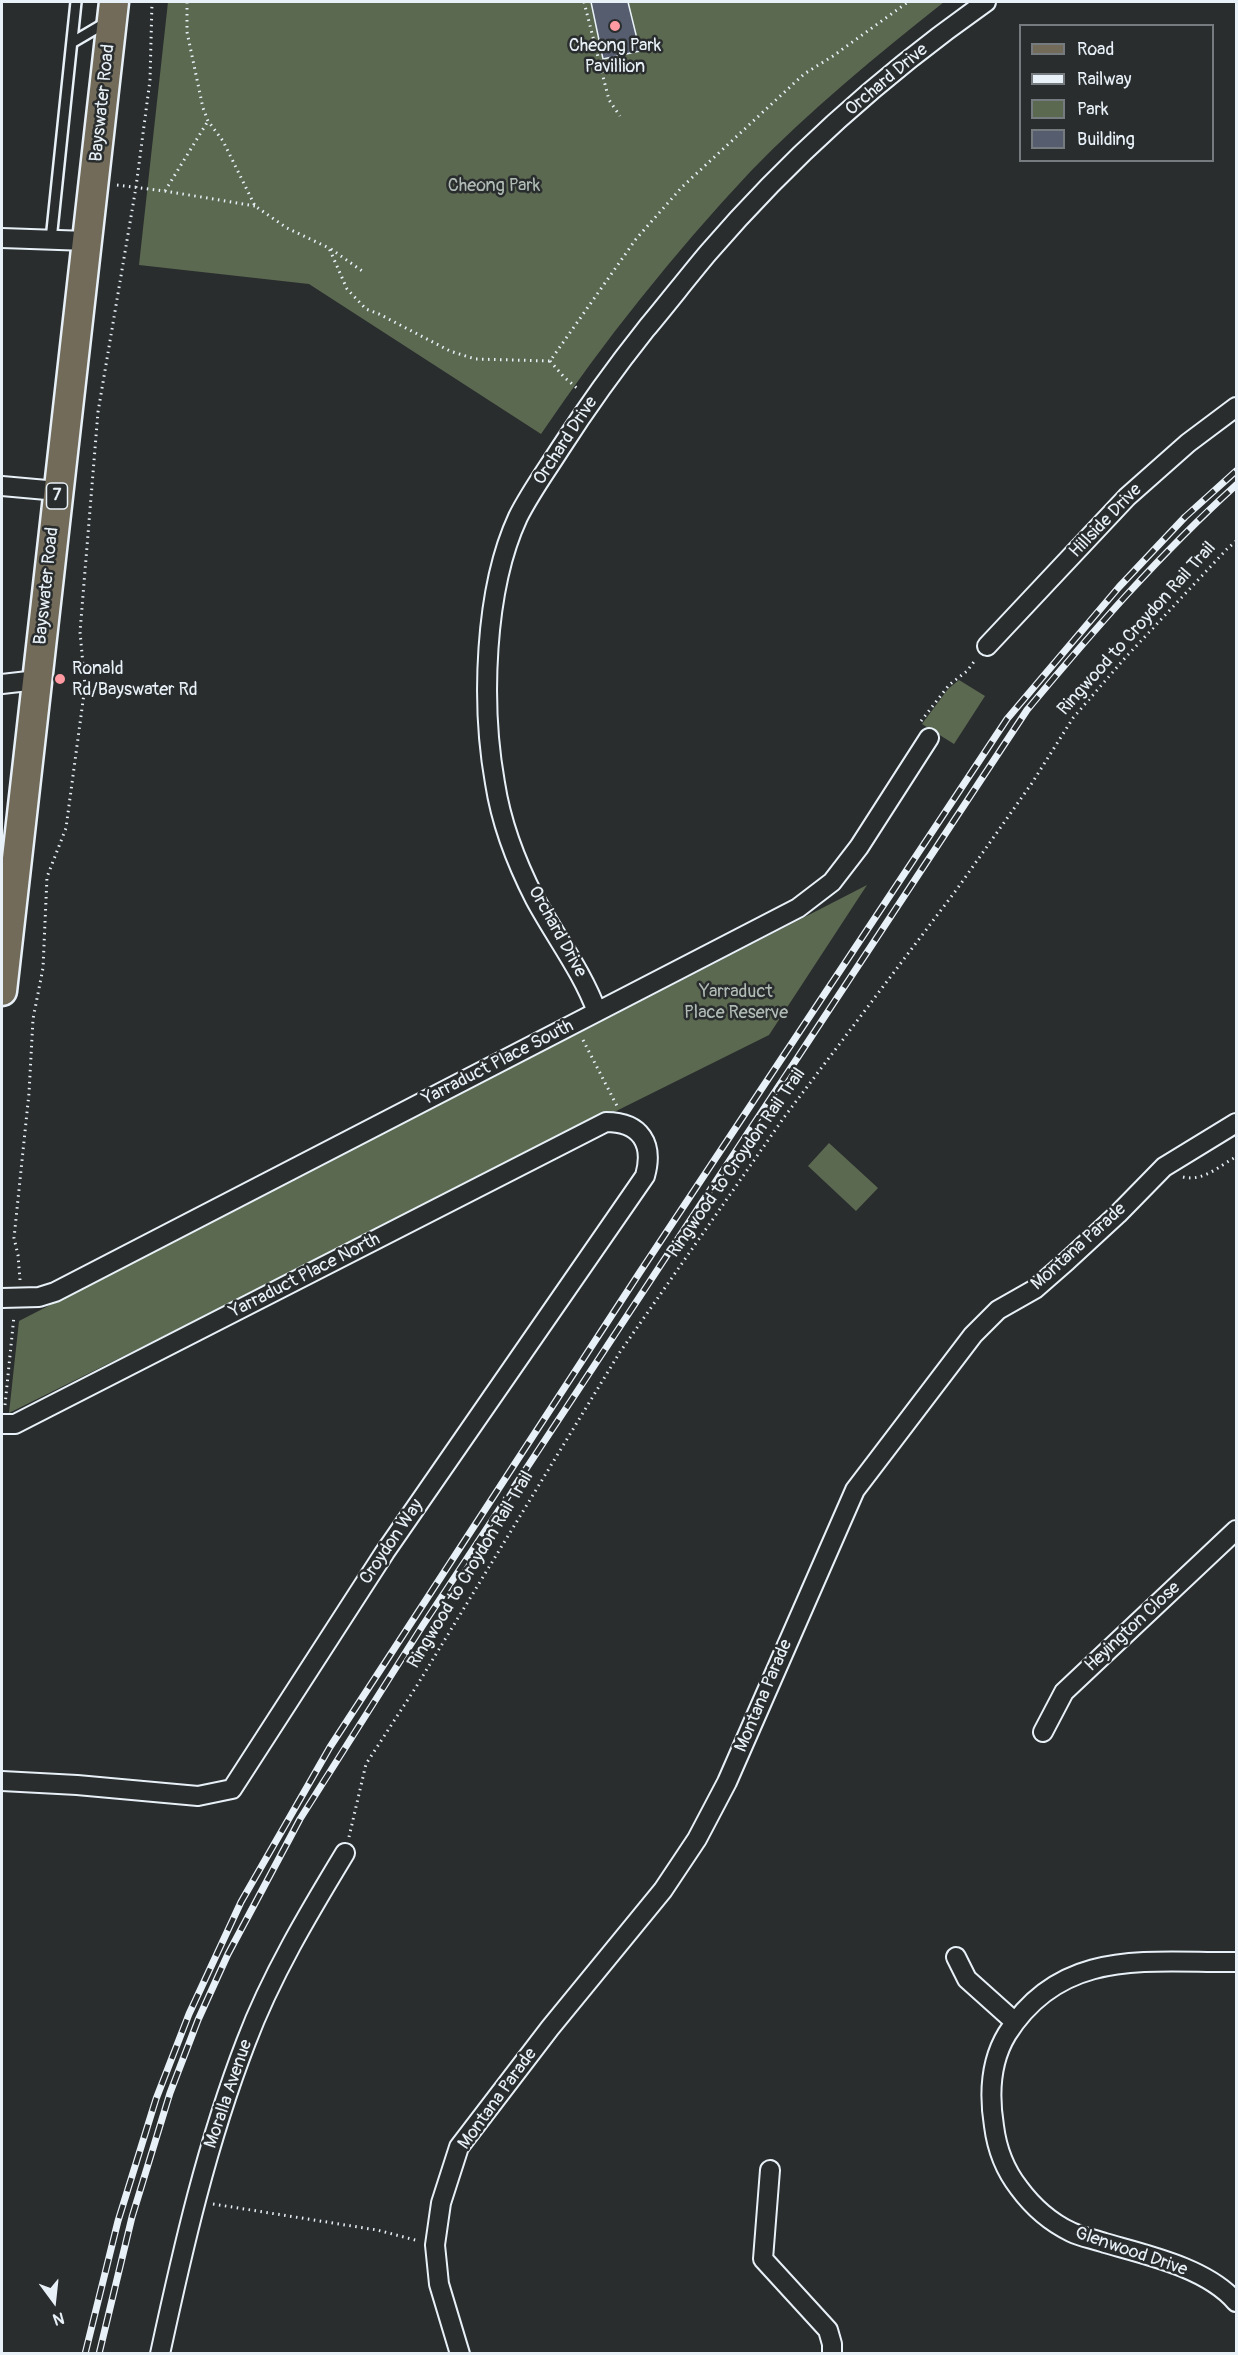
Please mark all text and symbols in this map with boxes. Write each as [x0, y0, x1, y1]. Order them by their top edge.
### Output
marker: Cheong Park Pavillion [608, 19, 622, 33]
legend [1019, 24, 1214, 162]
place label: Cheong Park Pavillion [569, 35, 661, 78]
text: Road [1077, 38, 1114, 61]
street label: Orchard Drive [841, 39, 933, 121]
street label: Bayswater Road [86, 43, 120, 163]
text: Railway [1077, 68, 1132, 91]
text: Park [1077, 98, 1109, 121]
text: Building [1077, 128, 1135, 151]
park label: Cheong Park [448, 175, 540, 197]
street label: Orchard Drive [529, 393, 603, 489]
street label: Hillside Drive [1065, 479, 1147, 563]
road number: 7 [46, 483, 68, 509]
street label: Bayswater Road [30, 526, 64, 646]
street label: Ringwood to Croydon Rail Trail [1053, 538, 1221, 720]
place label: Ronald Rd/Bayswater Rd [72, 658, 198, 700]
marker: Ronald Rd/Bayswater Rd [53, 672, 67, 686]
street label: Orchard Drive [523, 883, 591, 981]
park label: Yarraduct Place Reserve [684, 981, 788, 1024]
street label: Yarraduct Place South [419, 1015, 577, 1111]
street label: Ringwood to Croydon Rail Trail [663, 1064, 811, 1262]
street label: Montana Parade [1027, 1199, 1131, 1295]
street label: Yarraduct Place North [226, 1229, 384, 1323]
street label: Ringwood to Croydon Rail Trail [403, 1467, 539, 1673]
street label: Croydon Way [356, 1495, 428, 1589]
street label: Heyington Close [1081, 1577, 1185, 1677]
street label: Montana Parade [731, 1636, 797, 1756]
street label: Moralla Avenue [200, 2037, 258, 2151]
street label: Montana Parade [454, 2044, 542, 2154]
street label: Glenwood Drive [1072, 2223, 1190, 2281]
north arrow [24, 2271, 84, 2331]
text: N [51, 2307, 66, 2329]

